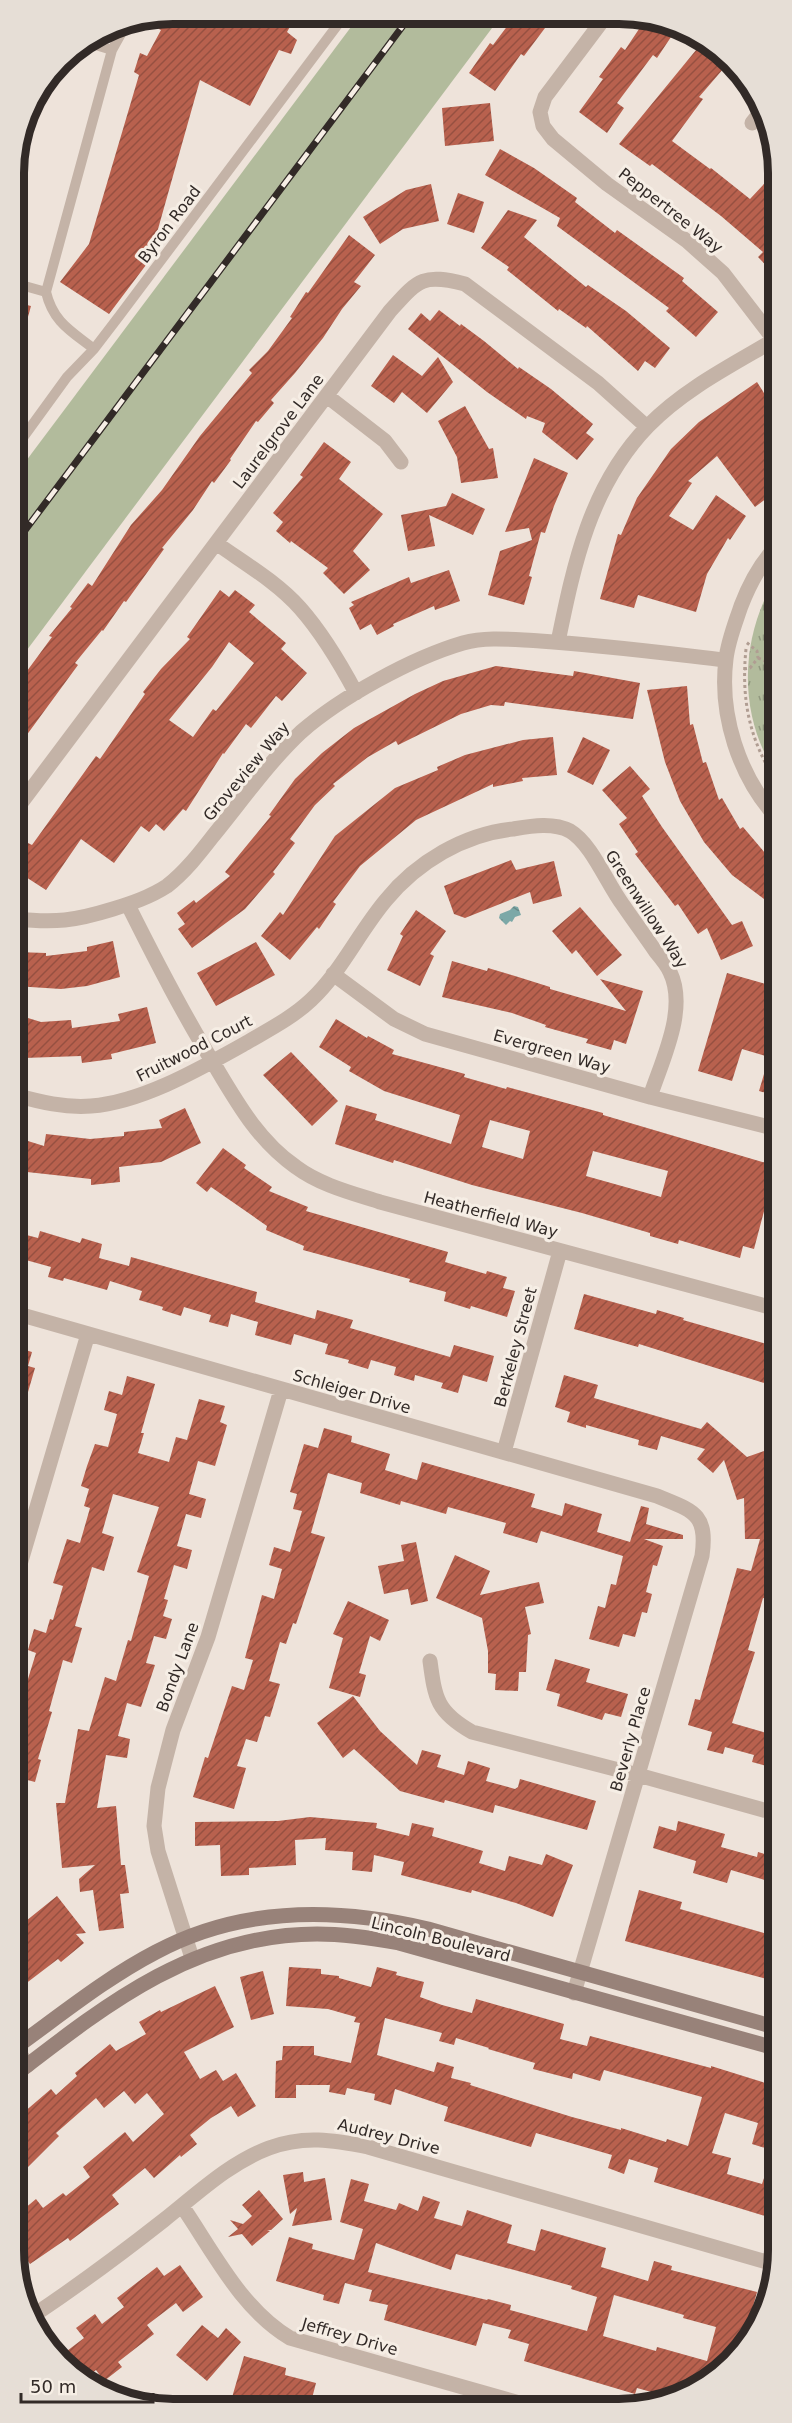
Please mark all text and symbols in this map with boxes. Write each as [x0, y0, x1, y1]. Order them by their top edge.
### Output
street label: Peppertree Way [615, 164, 727, 257]
street label: Byron Road [134, 182, 205, 267]
street label: Laurelgrove Lane [229, 370, 328, 492]
street label: Groveview Way [199, 718, 293, 825]
street label: Greenwillow Way [601, 847, 692, 972]
street label: Fruitwood Court [133, 1011, 255, 1086]
street label: Evergreen Way [491, 1026, 613, 1077]
street label: Heatherfield Way [422, 1187, 560, 1242]
street label: Berkeley Street [490, 1285, 541, 1409]
street label: Schleiger Drive [291, 1366, 413, 1417]
street label: Bondy Lane [152, 1620, 203, 1715]
street label: Beverly Place [606, 1684, 655, 1794]
street label: Lincoln Boulevard [369, 1913, 512, 1966]
street label: Audrey Drive [336, 2115, 442, 2158]
street label: Jeffrey Drive [299, 2313, 400, 2359]
scale bar [21, 2366, 153, 2404]
text: 50 m [30, 2376, 76, 2397]

